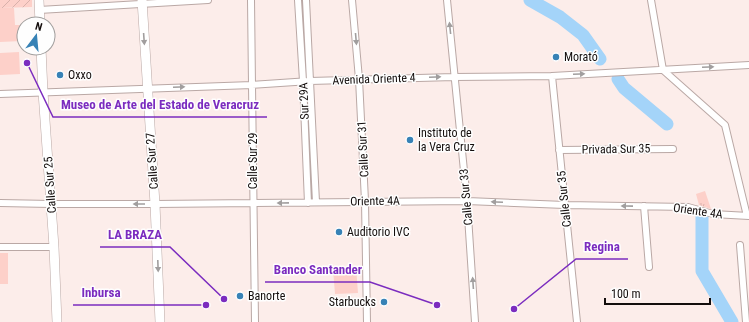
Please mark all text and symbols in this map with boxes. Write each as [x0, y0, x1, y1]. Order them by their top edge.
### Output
north arrow [16, 16, 56, 56]
text: N [34, 20, 44, 34]
one-way arrow [446, 22, 453, 34]
one-way arrow [141, 33, 148, 45]
one-way arrow [352, 33, 359, 45]
place label: Morató [564, 50, 598, 64]
marker: Morató [551, 52, 561, 62]
one-way arrow [702, 64, 715, 70]
place label: Oxxo [68, 68, 92, 82]
marker: Oxxo [55, 70, 65, 80]
street label: Avenida Oriente 4 [332, 71, 416, 87]
one-way arrow [573, 71, 585, 78]
one-way arrow [429, 74, 442, 80]
street label: Sur 29A [296, 82, 312, 120]
one-way arrow [173, 84, 186, 90]
callout: Museo de Arte del Estado de Veracruz [53, 92, 267, 117]
text: Museo de Arte del Estado de Veracruz [61, 97, 259, 112]
street label: Calle Sur 31 [355, 120, 371, 178]
place label: Instituto de la Vera Cruz [418, 126, 475, 154]
street label: Calle Sur 27 [143, 132, 161, 190]
street label: Calle Sur 29 [246, 133, 260, 189]
marker: Instituto de la Vera Cruz [405, 135, 415, 145]
street label: Privada Sur 35 [582, 141, 650, 157]
street label: Calle Sur 25 [41, 156, 59, 214]
street label: Calle Sur 33 [457, 168, 475, 226]
street label: Calle Sur 35 [554, 170, 574, 228]
street label: Oriente 4A [350, 194, 400, 208]
one-way arrow [490, 199, 503, 205]
one-way arrow [276, 200, 289, 206]
one-way arrow [132, 201, 145, 207]
street label: Oriente 4A [672, 201, 724, 221]
one-way arrow [620, 203, 633, 209]
callout: LA BRAZA [100, 222, 170, 247]
place label: Auditorio IVC [347, 225, 410, 239]
text: LA BRAZA [108, 227, 162, 242]
marker: Auditorio IVC [334, 227, 344, 237]
callout: Regina [576, 234, 628, 259]
text: Regina [584, 239, 620, 254]
callout: Banco Santander [265, 257, 370, 282]
one-way arrow [155, 260, 161, 273]
text: Banco Santander [274, 262, 363, 277]
one-way arrow [469, 277, 476, 289]
callout: Inbursa [73, 280, 129, 305]
scale bar [605, 280, 710, 306]
text: Inbursa [81, 285, 121, 300]
text: 100 m [611, 287, 641, 301]
place label: Banorte [248, 289, 286, 303]
marker: Banorte [235, 291, 245, 301]
place label: Starbucks [329, 295, 376, 309]
marker: Starbucks [379, 297, 389, 307]

